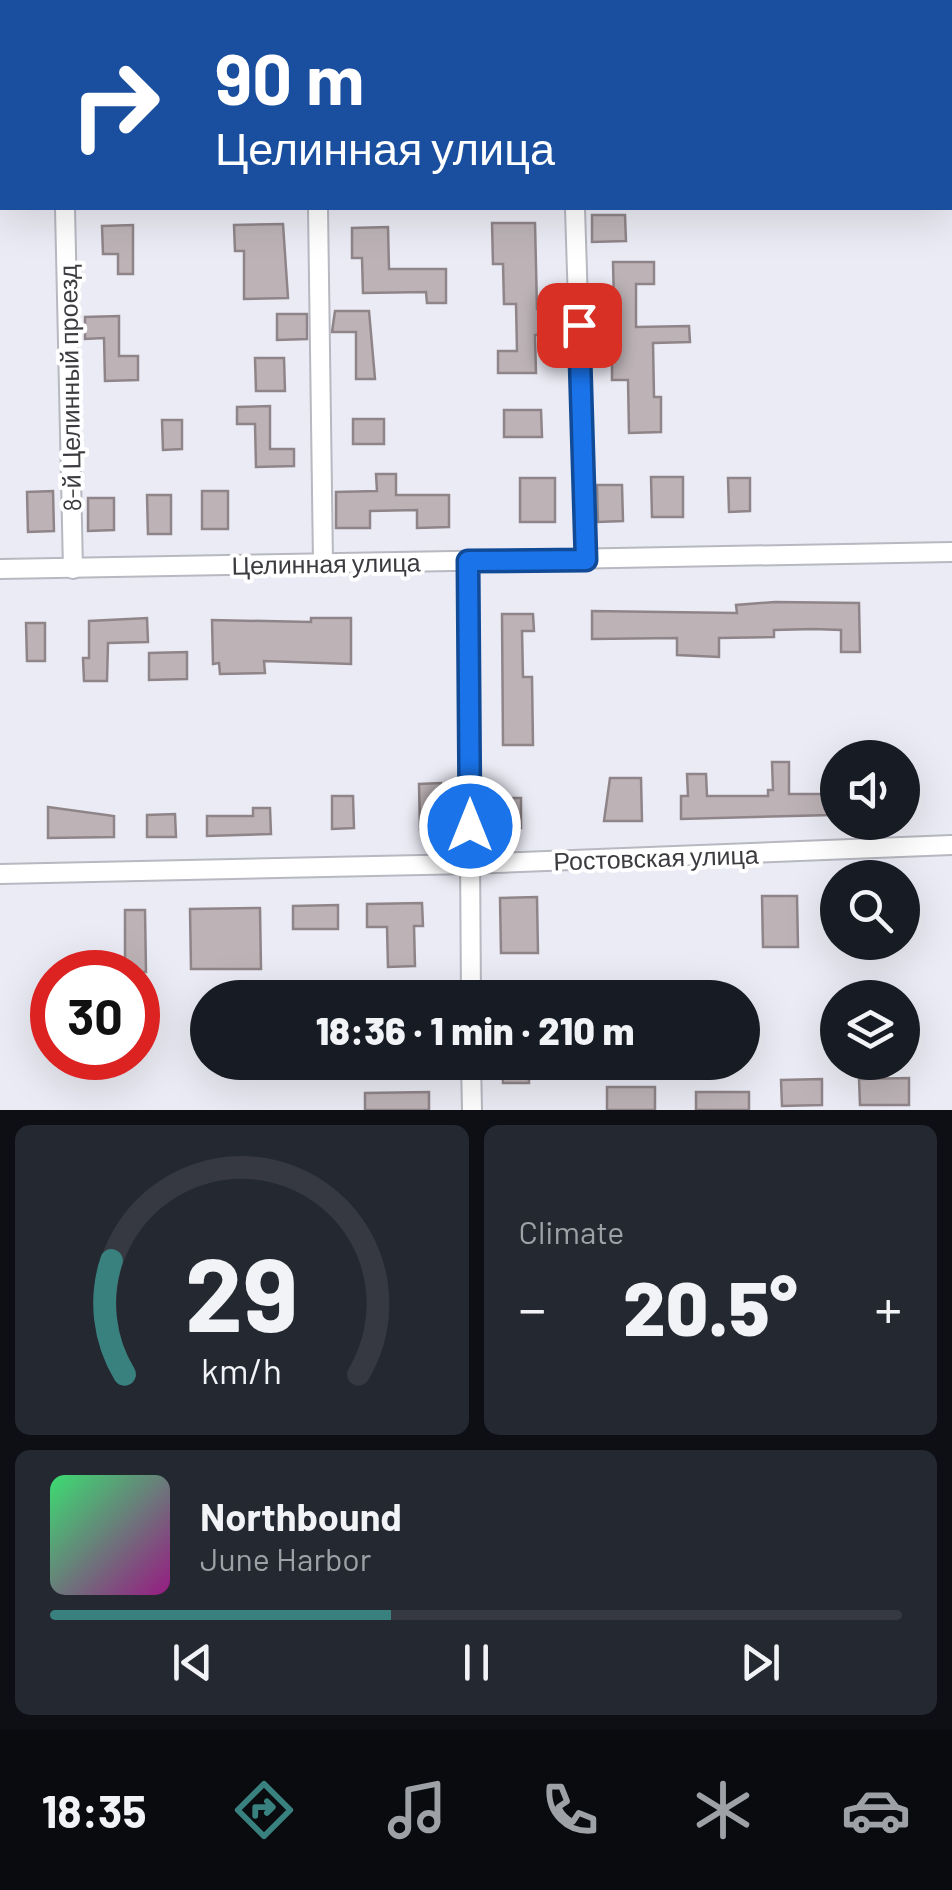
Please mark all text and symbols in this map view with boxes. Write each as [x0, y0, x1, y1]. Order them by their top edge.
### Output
text: 90 m [215, 35, 365, 119]
icon: right [50, 40, 180, 170]
text: Целинная улица [215, 120, 555, 174]
street label: 8-й Целинный проезд [52, 264, 86, 512]
pin [537, 283, 622, 368]
icon: arrive [552, 298, 607, 353]
street label: Целинная улица [231, 546, 421, 580]
map controls [820, 740, 920, 1080]
button: sound [820, 740, 920, 840]
position arrow [418, 774, 522, 878]
street label: Ростовская улица [553, 838, 759, 876]
button: search [820, 860, 920, 960]
speed limit sign: 30 [30, 950, 160, 1080]
button: layers [820, 980, 920, 1080]
text: 18:36 · 1 min · 210 m [316, 1007, 634, 1053]
text: Climate [519, 1212, 624, 1250]
text: 29 [185, 1228, 298, 1353]
text: 20.5° [623, 1261, 798, 1351]
text: − [519, 1274, 546, 1340]
text: + [874, 1274, 902, 1340]
text: km/h [201, 1348, 282, 1391]
text: Northbound [200, 1493, 402, 1539]
text: June Harbor [200, 1539, 371, 1577]
icon: previous [165, 1635, 220, 1690]
icon: pause [449, 1635, 504, 1690]
icon: next [733, 1635, 788, 1690]
icon: directions [229, 1775, 299, 1845]
icon: music [382, 1775, 452, 1845]
icon: phone [535, 1775, 605, 1845]
icon: climate [688, 1775, 758, 1845]
icon: car [841, 1775, 911, 1845]
text: 18:35 [41, 1783, 147, 1837]

